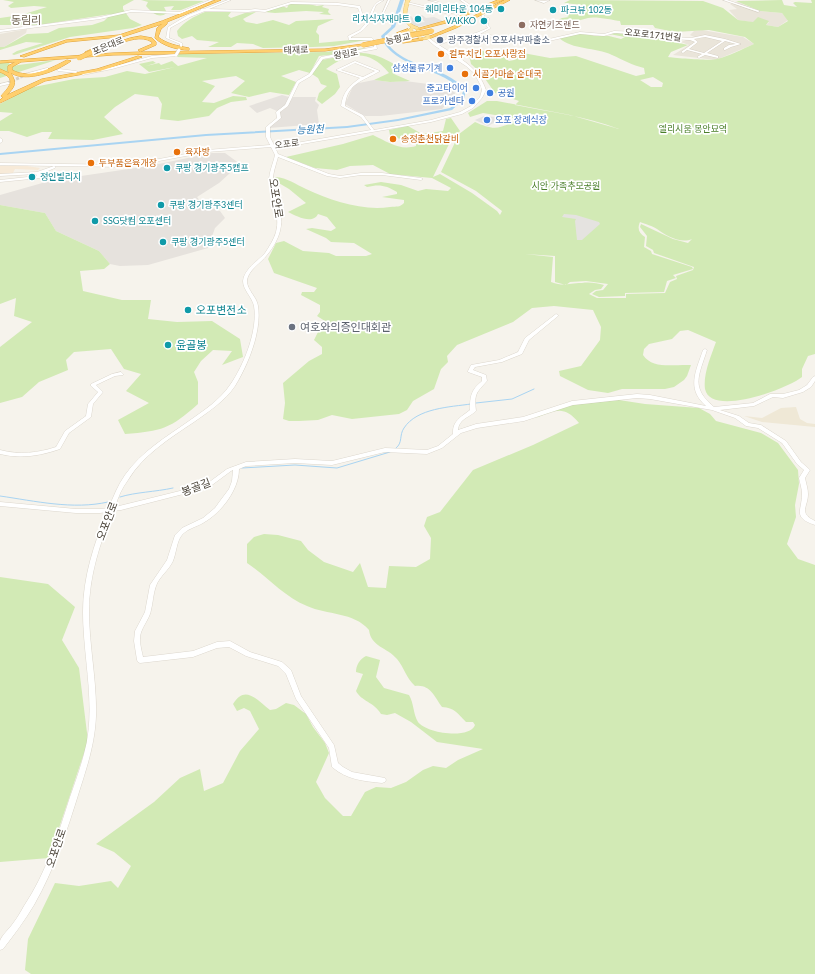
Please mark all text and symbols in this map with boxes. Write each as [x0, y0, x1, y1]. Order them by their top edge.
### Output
place label: 훼미리타운 104동 [425, 3, 493, 14]
marker: 훼미리타운 104동 [496, 4, 506, 14]
place label: 파크뷰 102동 [561, 4, 612, 15]
marker: 파크뷰 102동 [548, 5, 558, 15]
district label: 동림리 [11, 13, 41, 26]
place label: 리치식자재마트 [352, 13, 410, 24]
marker: 리치식자재마트 [413, 14, 423, 24]
place label: VAKKO [446, 15, 476, 26]
marker: VAKKO [479, 16, 489, 26]
place label: 자연키즈랜드 [530, 19, 580, 30]
marker: 자연키즈랜드 [517, 20, 527, 30]
street label: 오포로171번길 [624, 26, 682, 43]
street label: 능평교 [385, 31, 411, 46]
street label: 포은대로 [90, 34, 125, 57]
place label: 광주경찰서 오포서부파출소 [448, 34, 550, 45]
marker: 광주경찰서 오포서부파출소 [435, 35, 445, 45]
street label: 태재로 [283, 44, 309, 55]
street label: 왕림로 [333, 46, 359, 61]
place label: 컬투치킨 오포사랑점 [449, 48, 526, 59]
marker: 컬투치킨 오포사랑점 [436, 49, 446, 59]
place label: 삼성물류기계 [392, 62, 442, 73]
marker: 삼성물류기계 [445, 63, 455, 73]
place label: 시골가마솥 순대국 [473, 68, 542, 79]
marker: 시골가마솥 순대국 [460, 69, 470, 79]
place label: 중고타이어 [427, 82, 468, 93]
marker: 중고타이어 [471, 83, 481, 93]
place label: 공원 [498, 87, 515, 98]
marker: 공원 [485, 88, 495, 98]
place label: 프로카센타 [423, 95, 465, 106]
marker: 프로카센타 [467, 96, 477, 106]
place label: 오포 장례식장 [495, 114, 547, 125]
marker: 오포 장례식장 [482, 115, 492, 125]
water label: 능원천 [296, 122, 326, 136]
park label: 엘리시움 봉안묘역 [659, 123, 727, 134]
place label: 송정춘천닭갈비 [401, 133, 459, 144]
marker: 송정춘천닭갈비 [388, 134, 398, 144]
street label: 오포로 [274, 136, 300, 151]
place label: 육자방 [185, 146, 211, 157]
marker: 육자방 [172, 147, 182, 157]
place label: 두부품은육개장 [99, 157, 157, 168]
marker: 두부품은육개장 [86, 158, 96, 168]
place label: 쿠팡 경기광주5캠프 [175, 162, 249, 173]
marker: 쿠팡 경기광주5캠프 [162, 163, 172, 173]
place label: 정인빌리지 [40, 171, 81, 182]
marker: 정인빌리지 [27, 172, 37, 182]
street label: 오포안로 [267, 177, 286, 219]
park label: 시안 가족추모공원 [532, 180, 600, 191]
place label: 쿠팡 경기광주3센터 [169, 199, 243, 210]
marker: 쿠팡 경기광주3센터 [156, 200, 166, 210]
place label: SSG닷컴 오포센터 [103, 215, 171, 226]
marker: SSG닷컴 오포센터 [90, 216, 100, 226]
place label: 쿠팡 경기광주5센터 [171, 236, 245, 247]
marker: 쿠팡 경기광주5센터 [158, 237, 168, 247]
place label: 오포변전소 [196, 303, 247, 316]
marker: 오포변전소 [183, 305, 193, 315]
place label: 여호와의증인대회관 [300, 320, 391, 333]
marker: 여호와의증인대회관 [287, 322, 297, 332]
place label: 윤골봉 [176, 338, 206, 351]
marker: 윤골봉 [163, 340, 173, 350]
street label: 봉골길 [179, 475, 212, 498]
street label: 오포안로 [93, 500, 120, 542]
street label: 오포안로 [43, 827, 68, 869]

